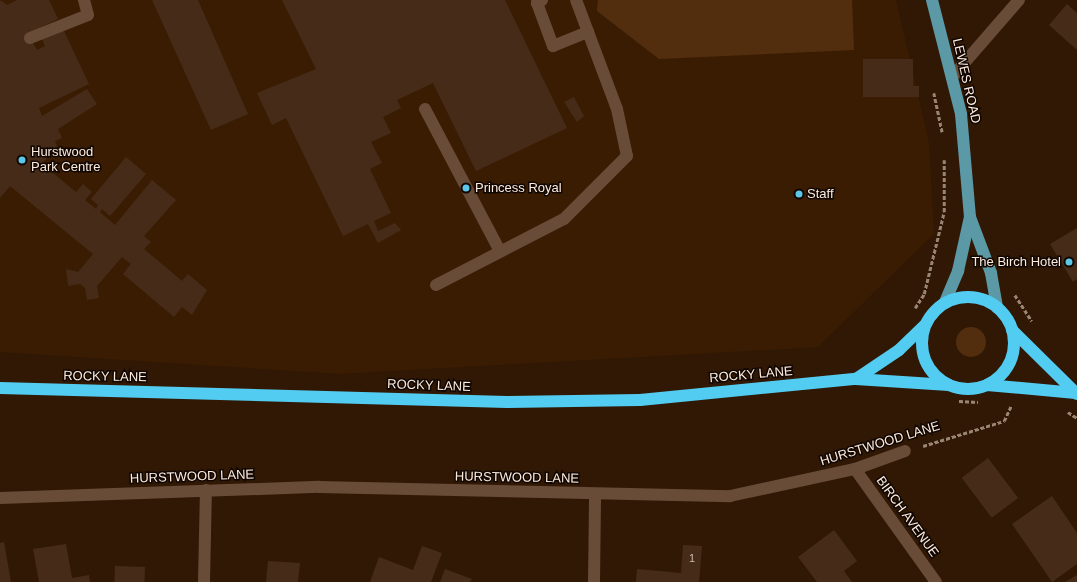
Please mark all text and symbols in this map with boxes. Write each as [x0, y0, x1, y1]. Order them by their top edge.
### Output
street label: LEWES ROAD [949, 37, 983, 125]
place label: Hurstwood Park Centre [31, 145, 100, 176]
marker: Hurstwood Park Centre [16, 154, 28, 166]
place label: Princess Royal [475, 180, 562, 196]
marker: Princess Royal [460, 182, 472, 194]
place label: Staff [807, 186, 834, 202]
marker: Staff [794, 189, 804, 199]
place label: The Birch Hotel [971, 254, 1061, 270]
marker: The Birch Hotel [1064, 257, 1074, 267]
street label: ROCKY LANE [709, 364, 793, 386]
street label: ROCKY LANE [63, 368, 147, 386]
street label: ROCKY LANE [387, 377, 471, 395]
street label: HURSTWOOD LANE [818, 418, 942, 470]
street label: HURSTWOOD LANE [130, 467, 254, 487]
street label: HURSTWOOD LANE [455, 469, 579, 487]
street label: BIRCH AVENUE [872, 473, 942, 561]
house number: 1 [689, 551, 695, 565]

